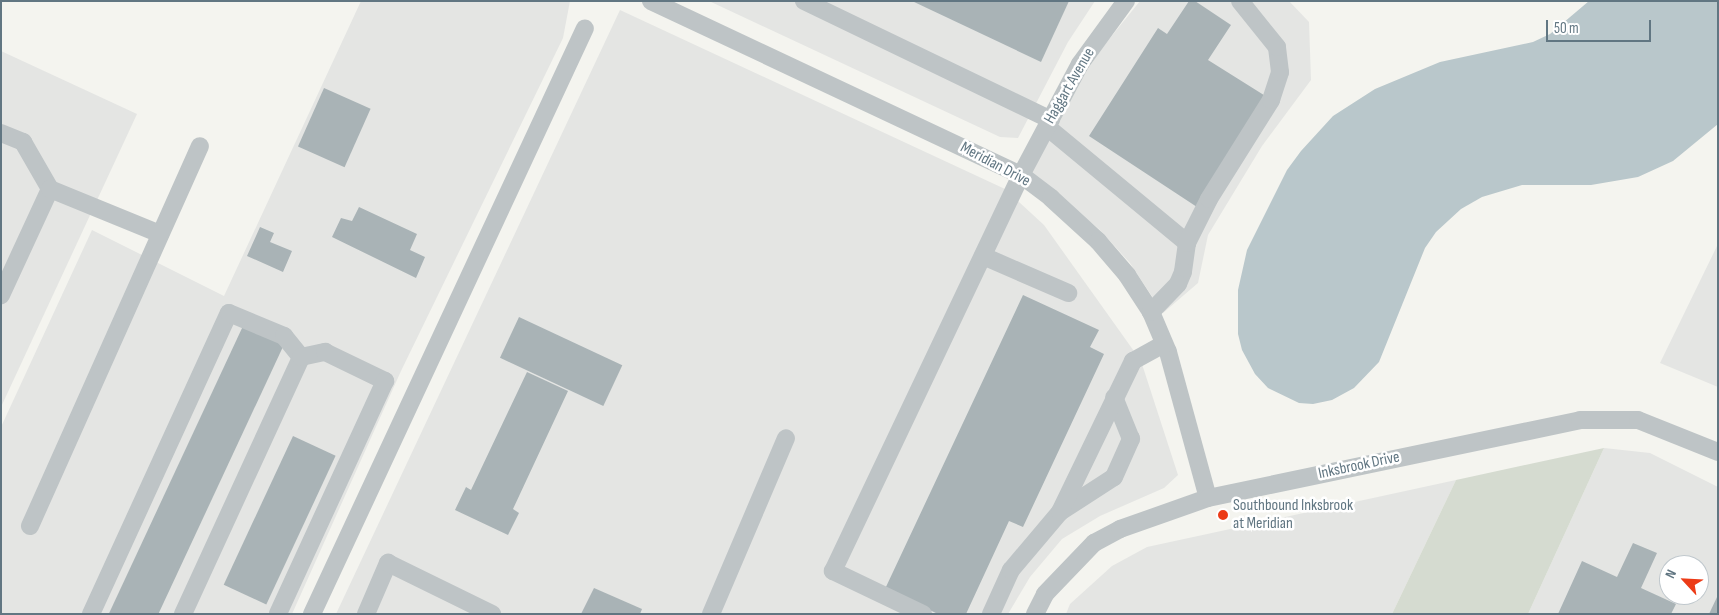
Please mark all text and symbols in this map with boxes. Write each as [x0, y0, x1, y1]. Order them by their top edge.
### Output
scale bar [1549, 10, 1654, 42]
text: 50 m [1554, 19, 1579, 38]
street label: Haggart Avenue [1041, 45, 1099, 127]
street label: Meridian Drive [957, 139, 1033, 191]
street label: Inksbrook Drive [1317, 448, 1401, 484]
place label: Southbound Inksbrook at Meridian [1233, 496, 1353, 534]
marker: Southbound Inksbrook at Meridian [1217, 509, 1229, 521]
north arrow [1659, 555, 1709, 605]
text: N [1662, 567, 1680, 581]

